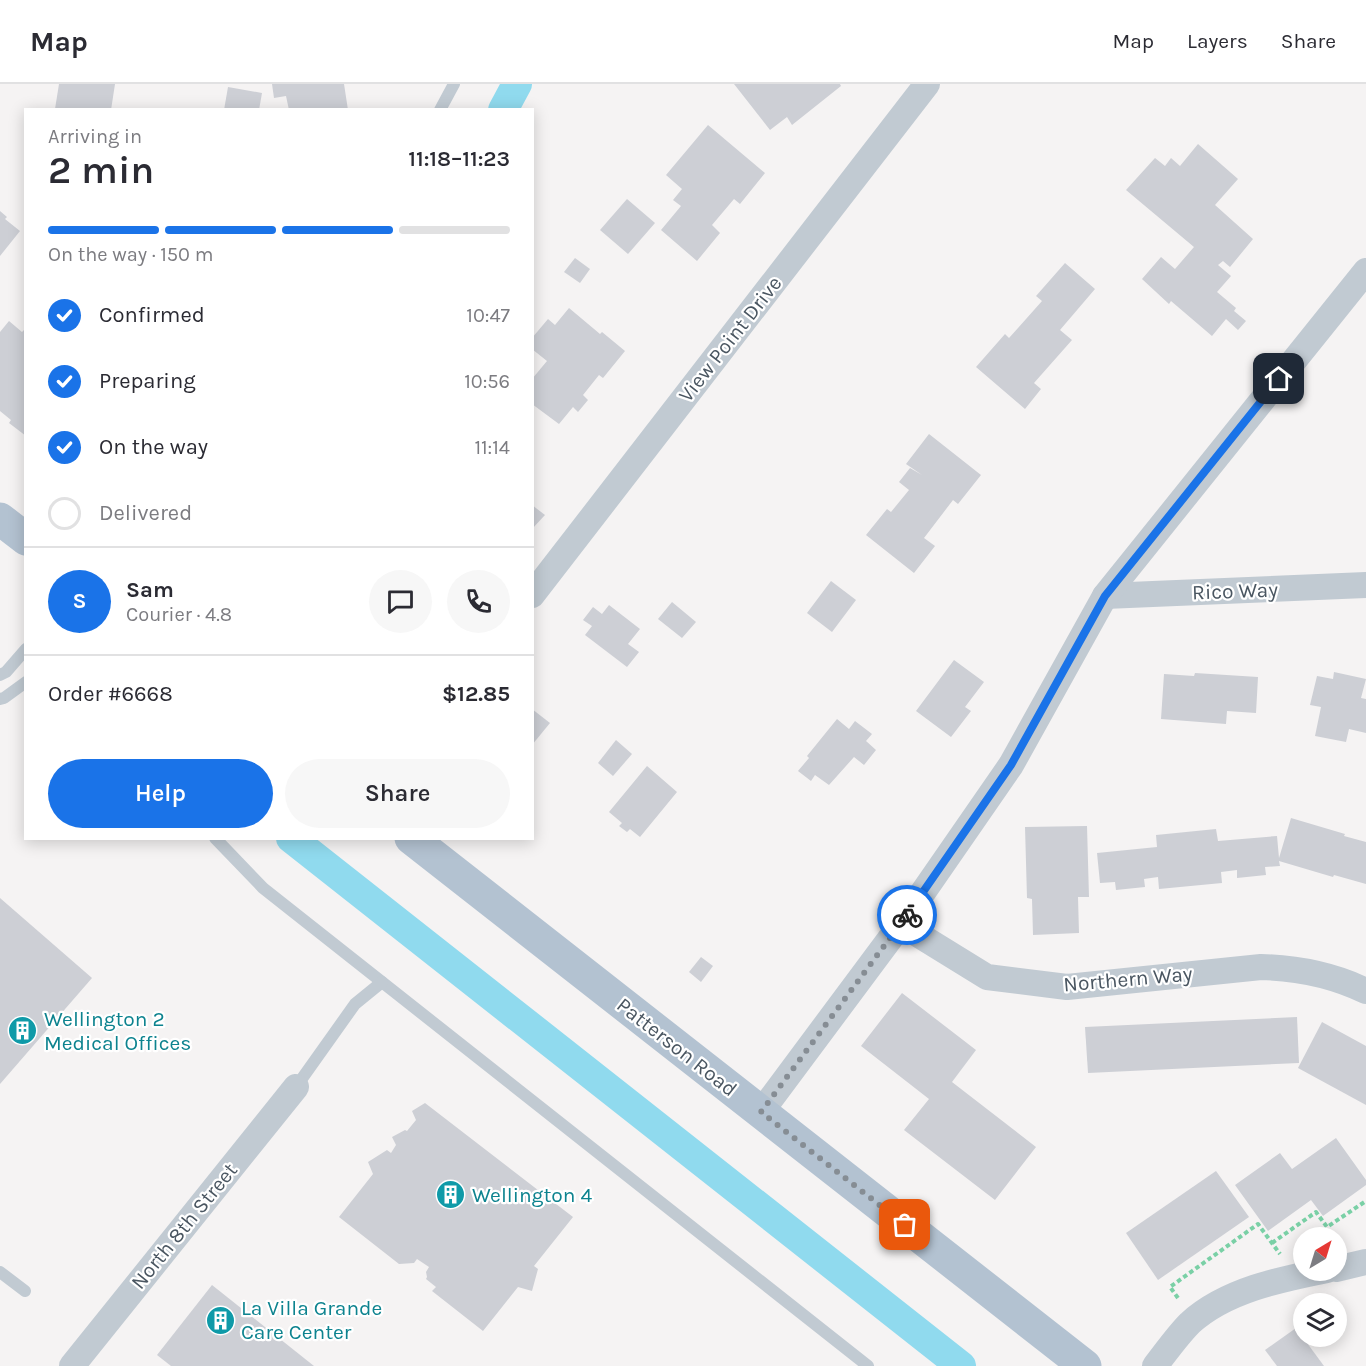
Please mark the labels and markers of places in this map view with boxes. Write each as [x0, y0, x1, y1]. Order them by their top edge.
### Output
pin [1253, 353, 1304, 404]
place label: Wellington 2 Medical Offices [44, 1007, 191, 1055]
building icon: Wellington 2 Medical Offices [7, 1015, 39, 1047]
building icon: Wellington 4 [435, 1179, 467, 1211]
place label: Wellington 4 [472, 1183, 592, 1207]
pin [879, 1199, 930, 1250]
place label: La Villa Grande Care Center [241, 1296, 382, 1344]
building icon: La Villa Grande Care Center [204, 1304, 236, 1336]

